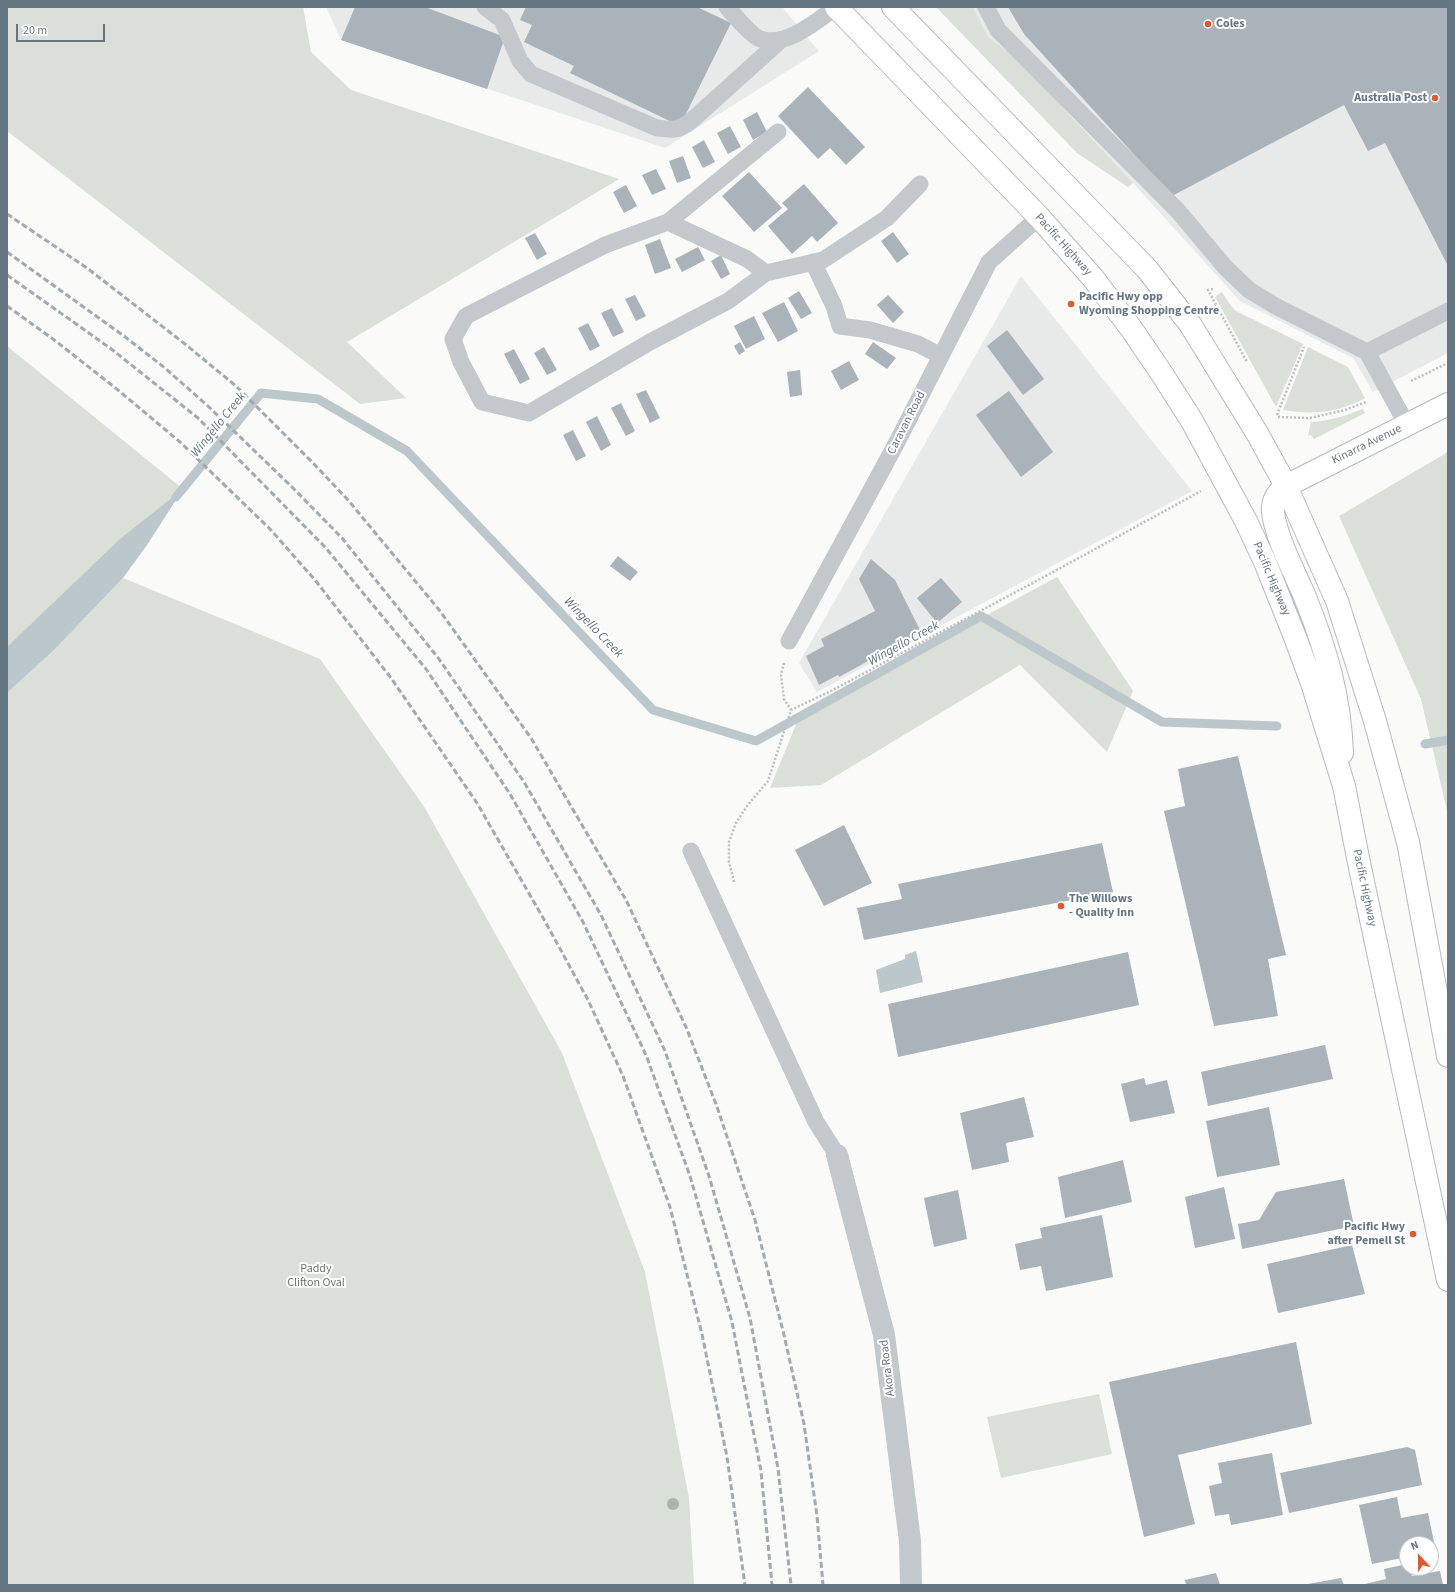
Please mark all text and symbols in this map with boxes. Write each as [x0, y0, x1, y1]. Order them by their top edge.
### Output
scale bar [18, 16, 107, 42]
place label: Coles [1216, 17, 1245, 31]
marker: Coles [1203, 19, 1213, 29]
text: 20 m [23, 22, 47, 39]
place label: Australia Post [1354, 91, 1427, 105]
marker: Australia Post [1430, 93, 1440, 103]
street label: Pacific Highway [1031, 211, 1095, 279]
place label: Pacific Hwy opp Wyoming Shopping Centre [1079, 290, 1219, 318]
marker: Pacific Hwy opp Wyoming Shopping Centre [1066, 299, 1076, 309]
water label: Wingello Creek [188, 389, 250, 461]
street label: Caravan Road [885, 389, 929, 457]
street label: Kinarra Avenue [1330, 422, 1404, 468]
street label: Pacific Highway [1249, 540, 1293, 618]
water label: Wingello Creek [560, 594, 626, 662]
water label: Wingello Creek [866, 618, 942, 670]
street label: Pacific Highway [1349, 848, 1379, 928]
place label: The Willows - Quality Inn [1069, 892, 1134, 920]
marker: The Willows - Quality Inn [1056, 901, 1066, 911]
place label: Pacific Hwy after Pemell St [1327, 1220, 1405, 1248]
marker: Pacific Hwy after Pemell St [1408, 1229, 1418, 1239]
park label: Paddy Clifton Oval [287, 1262, 345, 1290]
street label: Akora Road [877, 1339, 899, 1397]
north arrow [1399, 1536, 1439, 1576]
text: N [1408, 1537, 1421, 1554]

